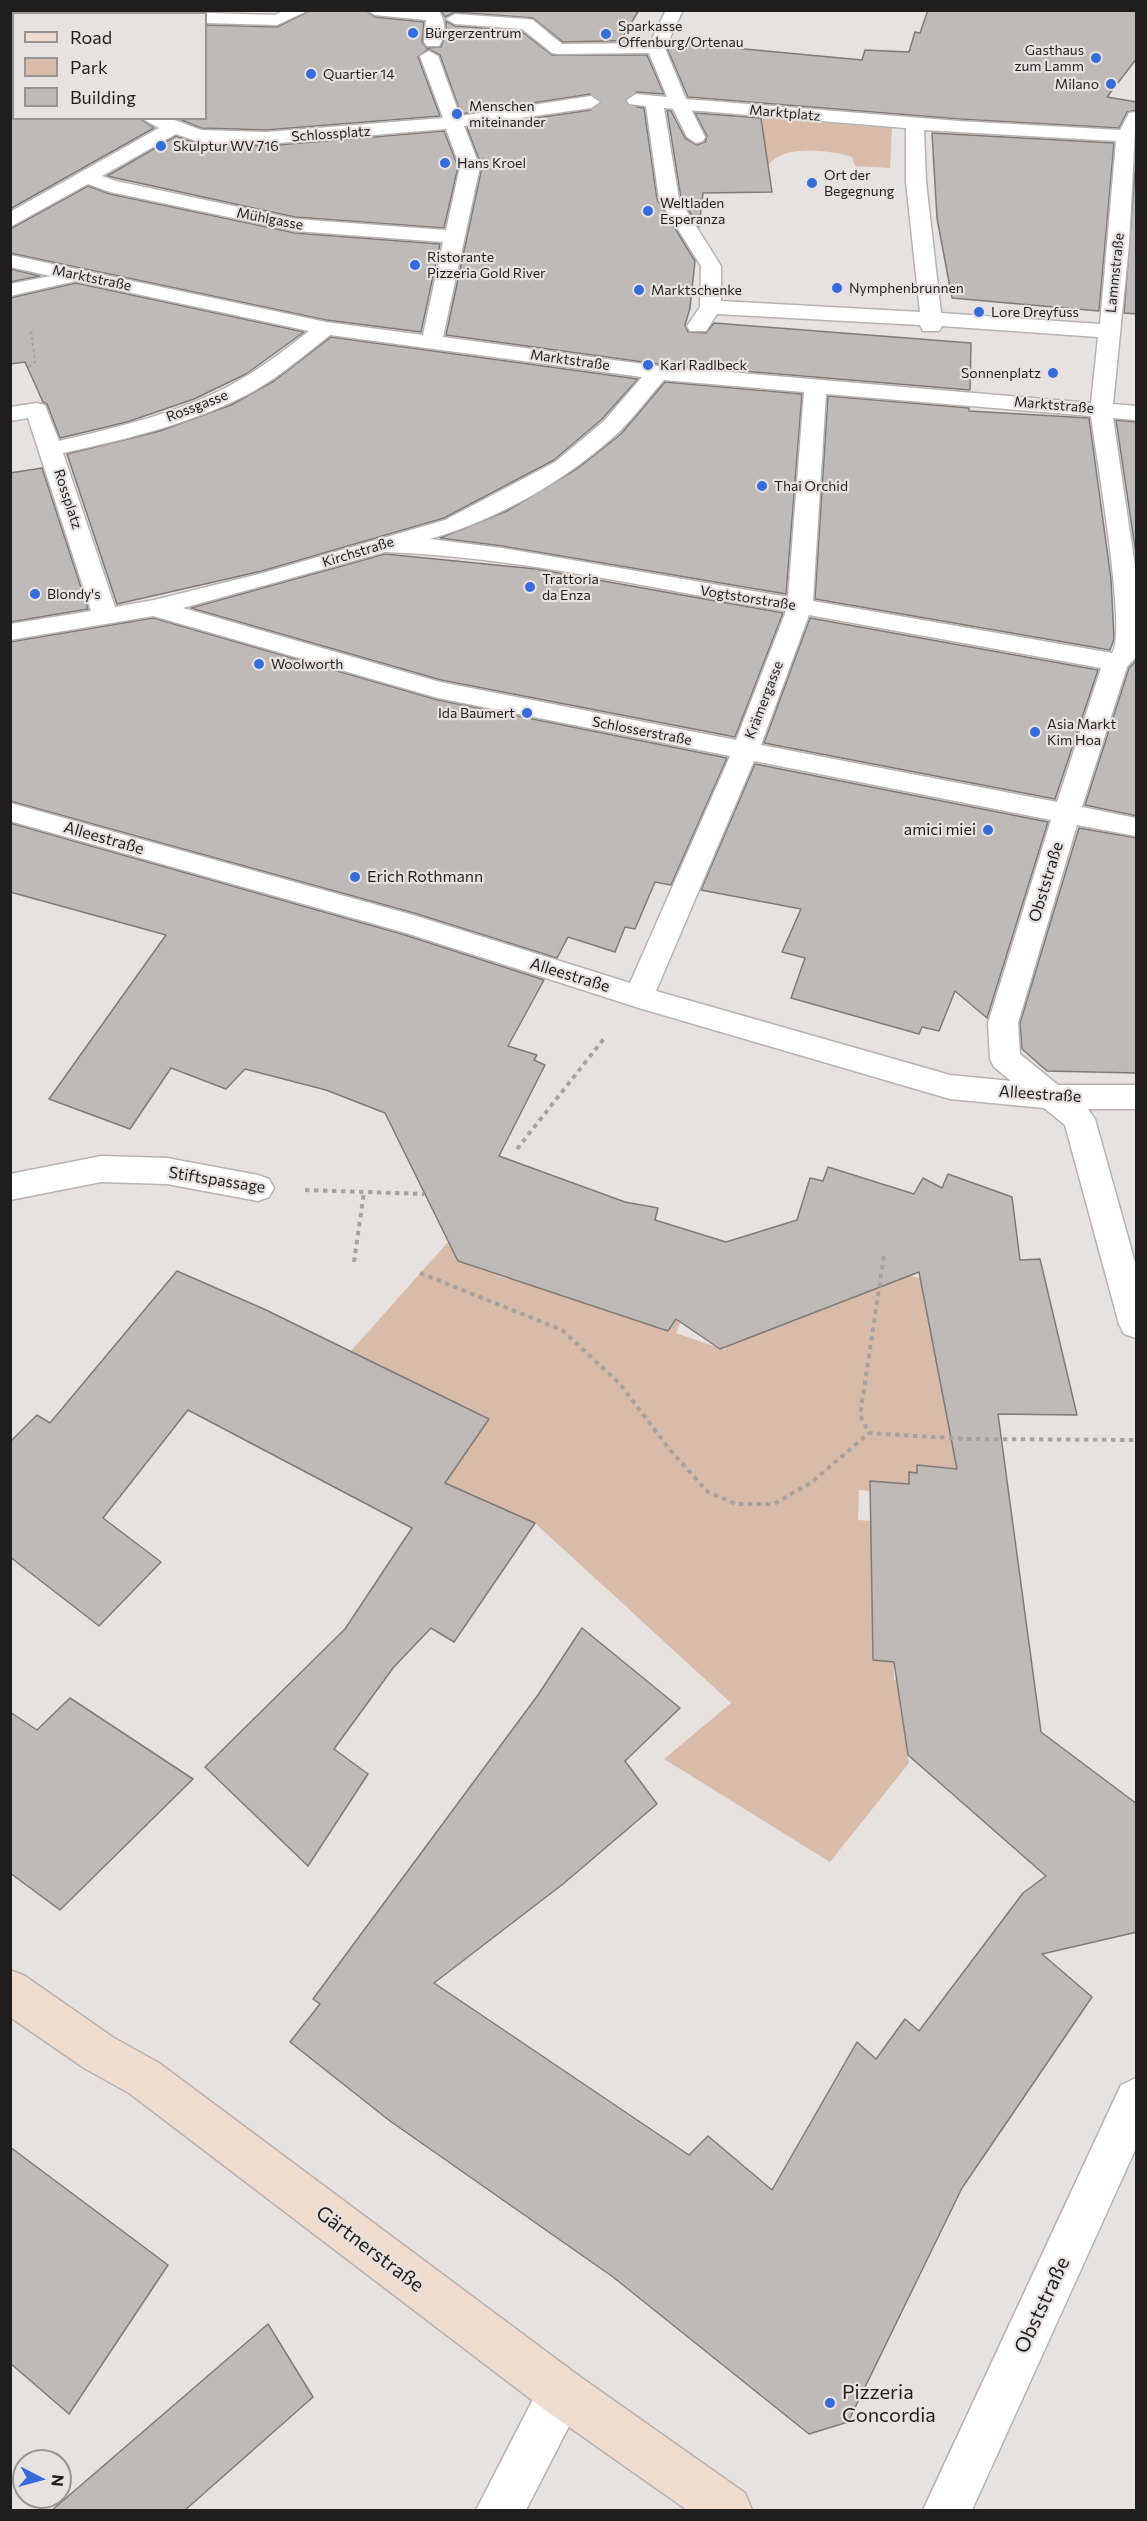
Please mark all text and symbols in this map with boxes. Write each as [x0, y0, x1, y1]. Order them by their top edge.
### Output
legend [12, 12, 207, 120]
place label: Sparkasse Offenburg/Ortenau [618, 18, 744, 50]
place label: Bürgerzentrum [425, 25, 522, 41]
text: Road [70, 26, 112, 48]
marker: Bürgerzentrum [406, 26, 420, 40]
marker: Sparkasse Offenburg/Ortenau [599, 27, 613, 41]
place label: Gasthaus zum Lamm [1015, 42, 1084, 74]
marker: Gasthaus zum Lamm [1089, 51, 1103, 65]
text: Park [70, 56, 108, 78]
place label: Quartier 14 [323, 66, 395, 82]
marker: Quartier 14 [304, 67, 318, 81]
place label: Milano [1055, 76, 1099, 92]
marker: Milano [1104, 77, 1118, 91]
text: Building [70, 86, 136, 108]
place label: Menschen miteinander [469, 98, 546, 130]
street label: Marktplatz [749, 102, 821, 124]
marker: Menschen miteinander [450, 107, 464, 121]
street label: Schlossplatz [291, 123, 371, 145]
place label: Skulptur WV 716 [173, 138, 279, 154]
marker: Skulptur WV 716 [154, 139, 168, 153]
place label: Hans Kroel [457, 155, 526, 171]
marker: Hans Kroel [438, 156, 452, 170]
place label: Ort der Begegnung [824, 167, 894, 200]
marker: Ort der Begegnung [805, 176, 819, 190]
place label: Weltladen Esperanza [660, 195, 725, 228]
street label: Mühlgasse [235, 204, 305, 234]
marker: Weltladen Esperanza [641, 204, 655, 218]
street label: Lammstraße [1102, 232, 1128, 314]
place label: Ristorante Pizzeria Gold River [427, 249, 546, 282]
marker: Ristorante Pizzeria Gold River [408, 258, 422, 272]
street label: Marktstraße [51, 261, 133, 295]
place label: Nymphenbrunnen [849, 280, 964, 296]
marker: Nymphenbrunnen [830, 281, 844, 295]
place label: Marktschenke [651, 282, 742, 298]
marker: Marktschenke [632, 283, 646, 297]
place label: Lore Dreyfuss [991, 304, 1079, 320]
marker: Lore Dreyfuss [972, 305, 986, 319]
street label: Marktstraße [529, 346, 611, 374]
place label: Karl Radlbeck [660, 357, 747, 373]
marker: Karl Radlbeck [641, 358, 655, 372]
place label: Sonnenplatz [961, 365, 1041, 381]
marker: Sonnenplatz [1046, 366, 1060, 380]
street label: Rossgasse [164, 387, 230, 425]
street label: Marktstraße [1013, 393, 1095, 417]
street label: Rossplatz [50, 467, 86, 531]
place label: Thai Orchid [774, 478, 848, 494]
marker: Thai Orchid [755, 479, 769, 493]
street label: Kirchstraße [320, 533, 396, 571]
place label: Trattoria da Enza [542, 571, 599, 604]
marker: Trattoria da Enza [523, 580, 537, 594]
street label: Vogtstorstraße [699, 582, 797, 614]
place label: Blondy's [47, 586, 101, 602]
marker: Blondy's [28, 587, 42, 601]
place label: Woolworth [271, 656, 343, 672]
marker: Woolworth [252, 657, 266, 671]
street label: Krämergasse [741, 659, 787, 741]
place label: Ida Baumert [438, 705, 515, 721]
marker: Ida Baumert [520, 706, 534, 720]
street label: Schlosserstraße [591, 713, 693, 749]
place label: Asia Markt Kim Hoa [1047, 716, 1116, 748]
marker: Asia Markt Kim Hoa [1028, 725, 1042, 739]
street label: Alleestraße [62, 817, 146, 859]
place label: amici miei [904, 820, 976, 840]
marker: amici miei [981, 823, 995, 837]
street label: Obststraße [1025, 840, 1067, 924]
place label: Erich Rothmann [367, 867, 483, 887]
marker: Erich Rothmann [348, 870, 362, 884]
street label: Alleestraße [528, 954, 612, 996]
street label: Alleestraße [998, 1082, 1082, 1106]
street label: Stiftspassage [167, 1163, 267, 1197]
street label: Gärtnerstraße [311, 2201, 429, 2297]
street label: Obststraße [1009, 2253, 1075, 2357]
place label: Pizzeria Concordia [842, 2380, 936, 2427]
marker: Pizzeria Concordia [823, 2396, 837, 2410]
north arrow [12, 2449, 72, 2509]
text: N [48, 2474, 68, 2488]

